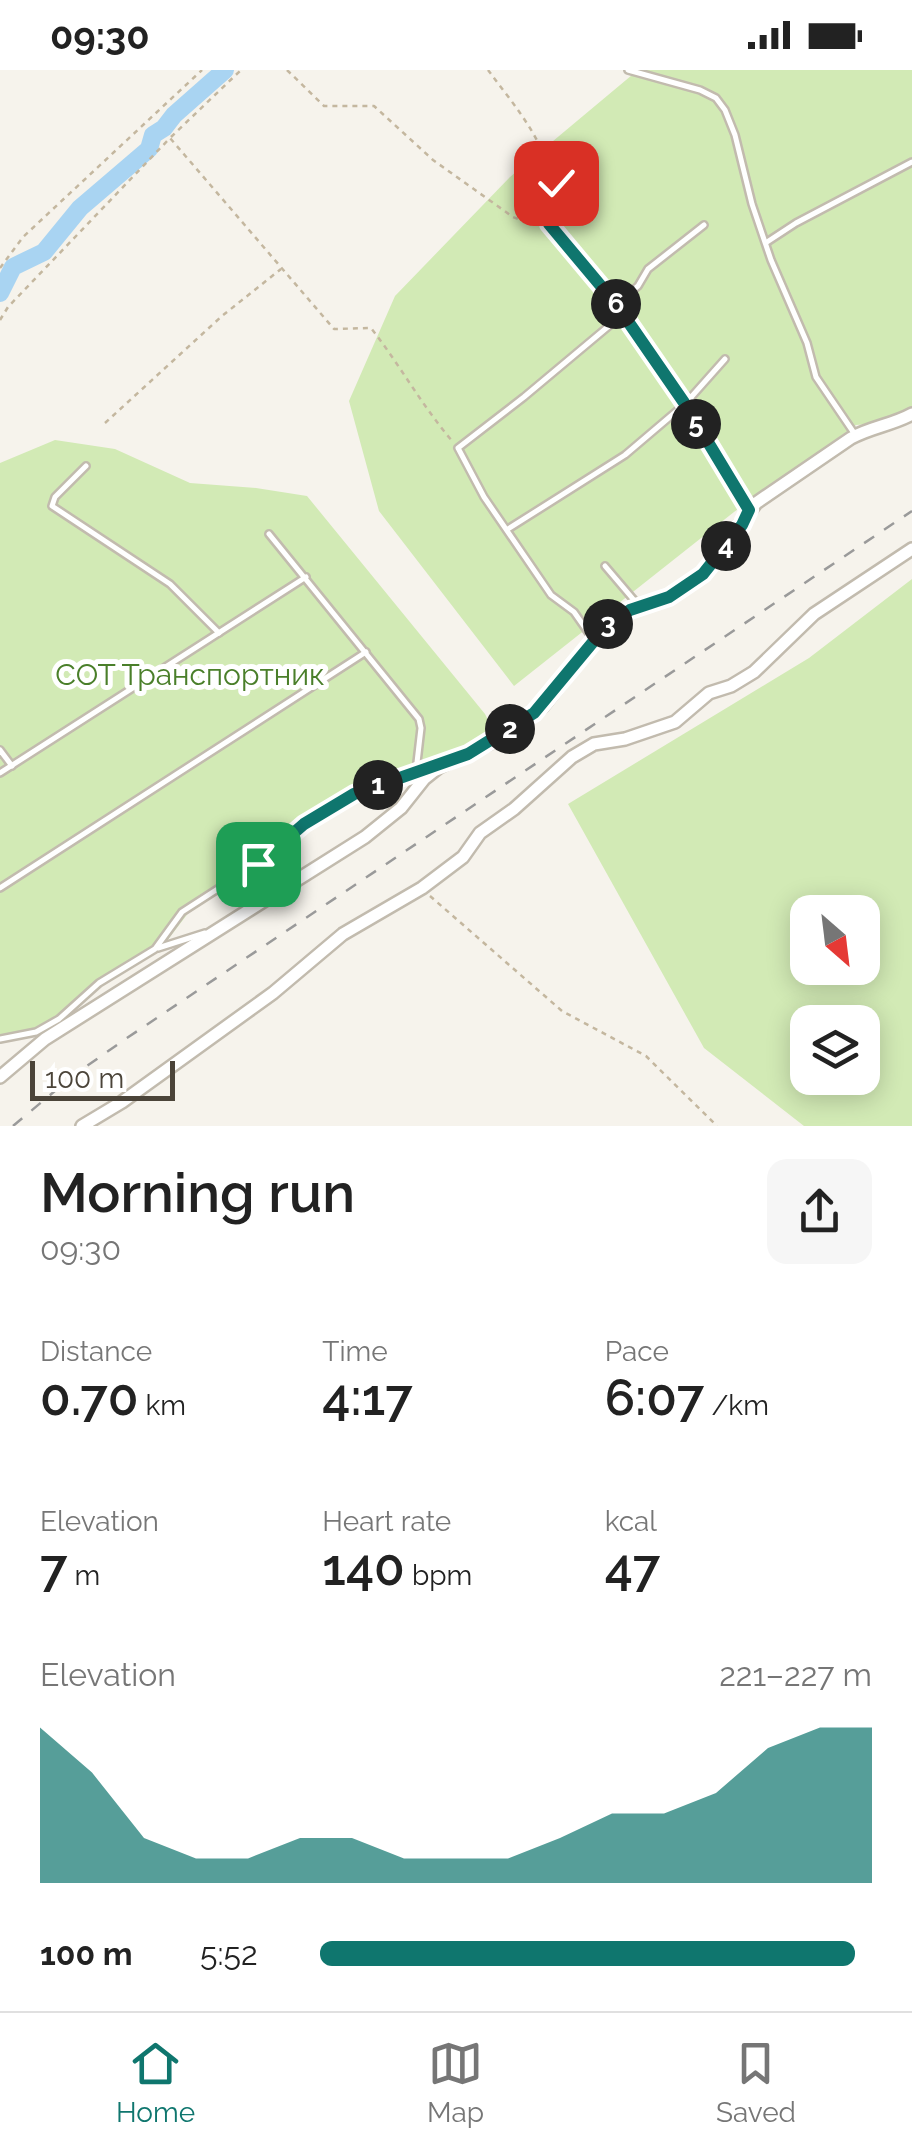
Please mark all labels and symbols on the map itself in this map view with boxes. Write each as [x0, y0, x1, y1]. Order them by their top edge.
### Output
pin [514, 141, 599, 226]
pin: 6 [591, 279, 641, 329]
pin: 5 [671, 399, 721, 449]
pin: 4 [701, 521, 751, 571]
pin: 3 [583, 599, 633, 649]
park label: СОТ Транспортник [55, 657, 325, 692]
pin: 2 [485, 704, 535, 754]
pin: 1 [353, 760, 403, 810]
pin [216, 822, 301, 907]
north arrow [790, 895, 880, 985]
scale bar [30, 1056, 175, 1100]

